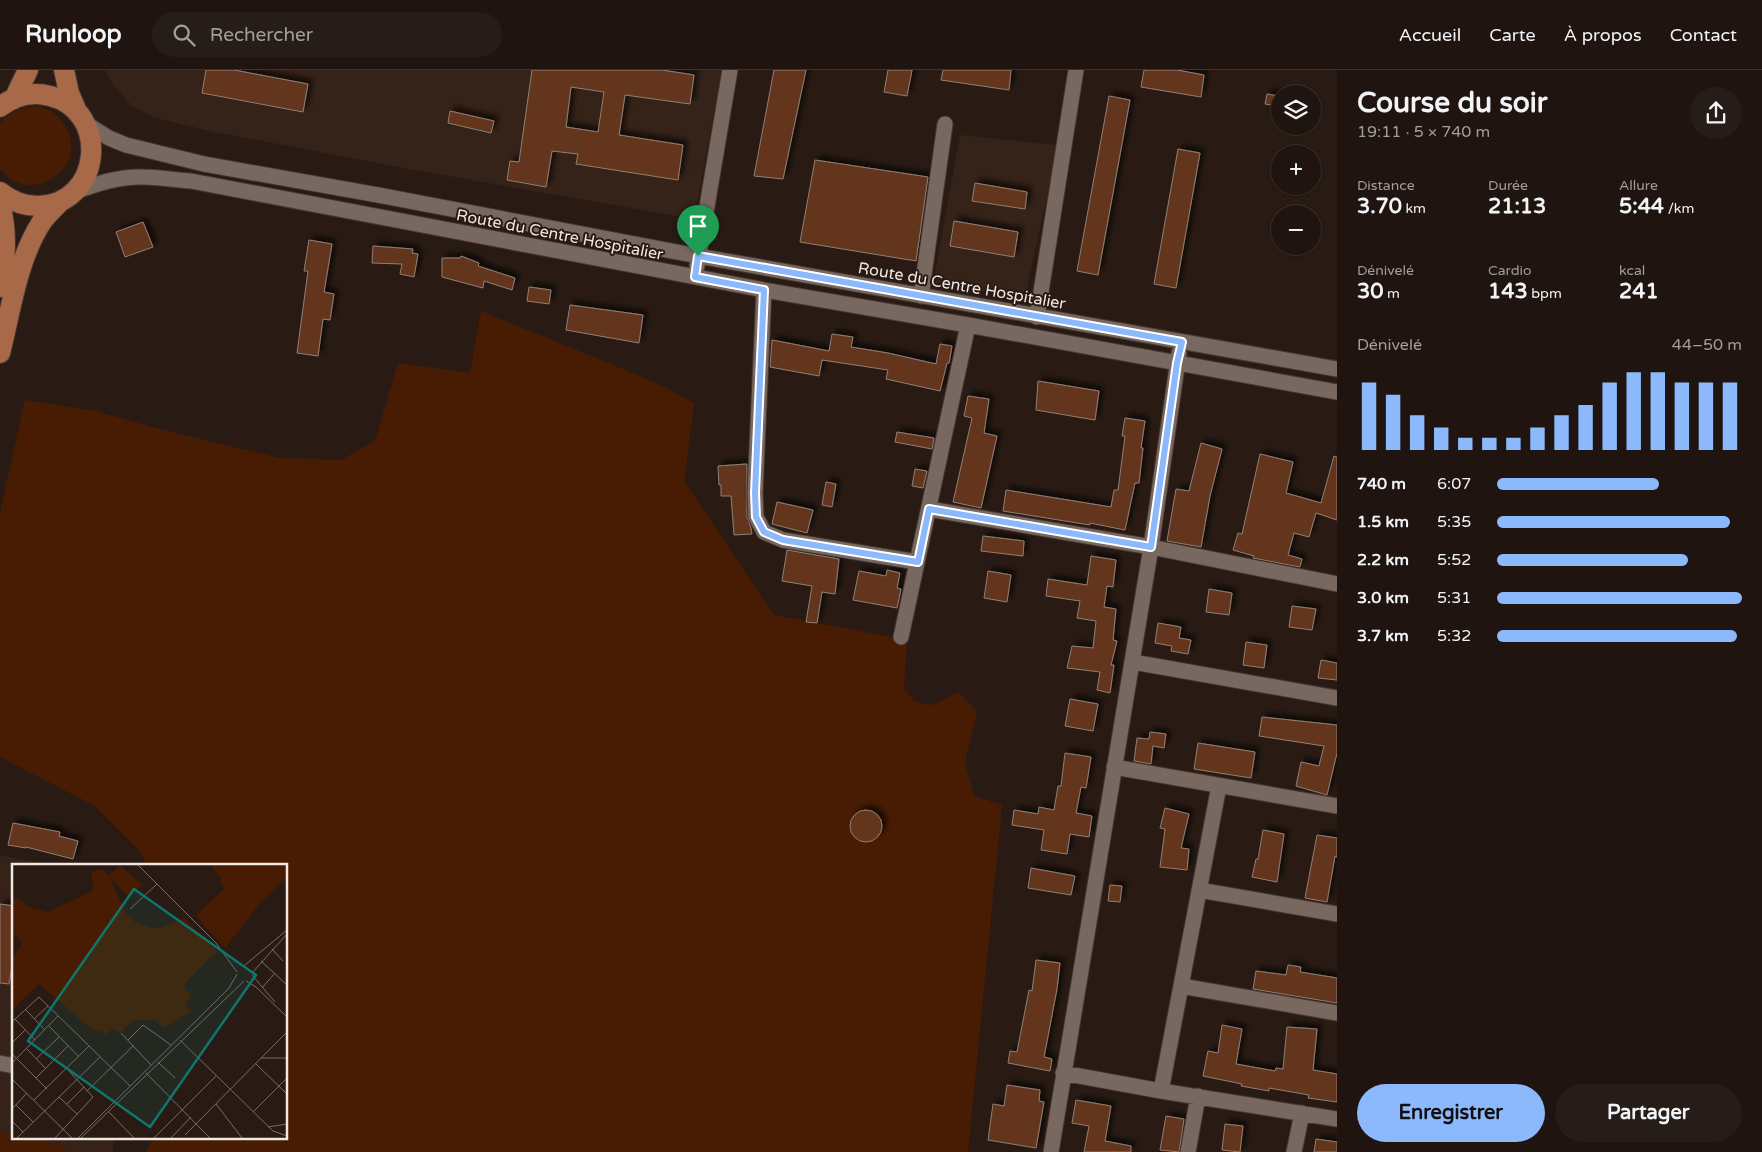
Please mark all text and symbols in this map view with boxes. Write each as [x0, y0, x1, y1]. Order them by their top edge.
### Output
search box [152, 12, 502, 57]
text: Runloop [25, 20, 122, 49]
icon: search [170, 21, 198, 49]
text: Rechercher [210, 24, 313, 46]
text: Accueil [1399, 24, 1461, 46]
text: Carte [1489, 24, 1536, 46]
text: À propos [1564, 24, 1642, 46]
text: Contact [1670, 24, 1737, 46]
map controls [1271, 85, 1321, 255]
button: layers [1271, 85, 1321, 135]
text: Course du soir [1357, 86, 1548, 120]
button: share [1690, 87, 1742, 139]
text: 19:11 · 5 × 740 m [1357, 122, 1490, 142]
button: + [1271, 145, 1321, 195]
text: Distance [1357, 177, 1415, 194]
text: Durée [1488, 177, 1528, 194]
text: Allure [1619, 177, 1658, 194]
text: 3.70 [1357, 194, 1402, 219]
text: 21:13 [1488, 194, 1546, 219]
text: 5:44 [1619, 194, 1664, 219]
text: km [1402, 200, 1426, 217]
text: /km [1664, 200, 1694, 217]
street label: Route du Centre Hospitalier [455, 205, 666, 265]
pin [677, 205, 719, 256]
button: − [1271, 205, 1321, 255]
icon: arrive [684, 212, 712, 240]
street label: Route du Centre Hospitalier [857, 258, 1068, 314]
text: Dénivelé [1357, 262, 1414, 279]
text: Cardio [1488, 262, 1532, 279]
text: kcal [1619, 262, 1645, 279]
text: 30 [1357, 279, 1383, 304]
text: 143 [1488, 279, 1528, 304]
text: 241 [1619, 279, 1659, 304]
text: m [1383, 285, 1400, 302]
text: bpm [1528, 285, 1562, 302]
text: Dénivelé [1357, 335, 1422, 355]
text: 44–50 m [1672, 335, 1742, 355]
text: 740 m [1357, 474, 1406, 494]
text: 6:07 [1437, 474, 1471, 494]
text: 1.5 km [1357, 512, 1409, 532]
text: 5:35 [1437, 512, 1471, 532]
text: 2.2 km [1357, 550, 1409, 570]
text: 5:52 [1437, 550, 1471, 570]
text: 3.0 km [1357, 588, 1409, 608]
text: 5:31 [1437, 588, 1471, 608]
text: 3.7 km [1357, 626, 1409, 646]
text: 5:32 [1437, 626, 1471, 646]
inset map [12, 864, 288, 1140]
button: Enregistrer [1357, 1084, 1545, 1142]
button: Partager [1555, 1084, 1742, 1142]

